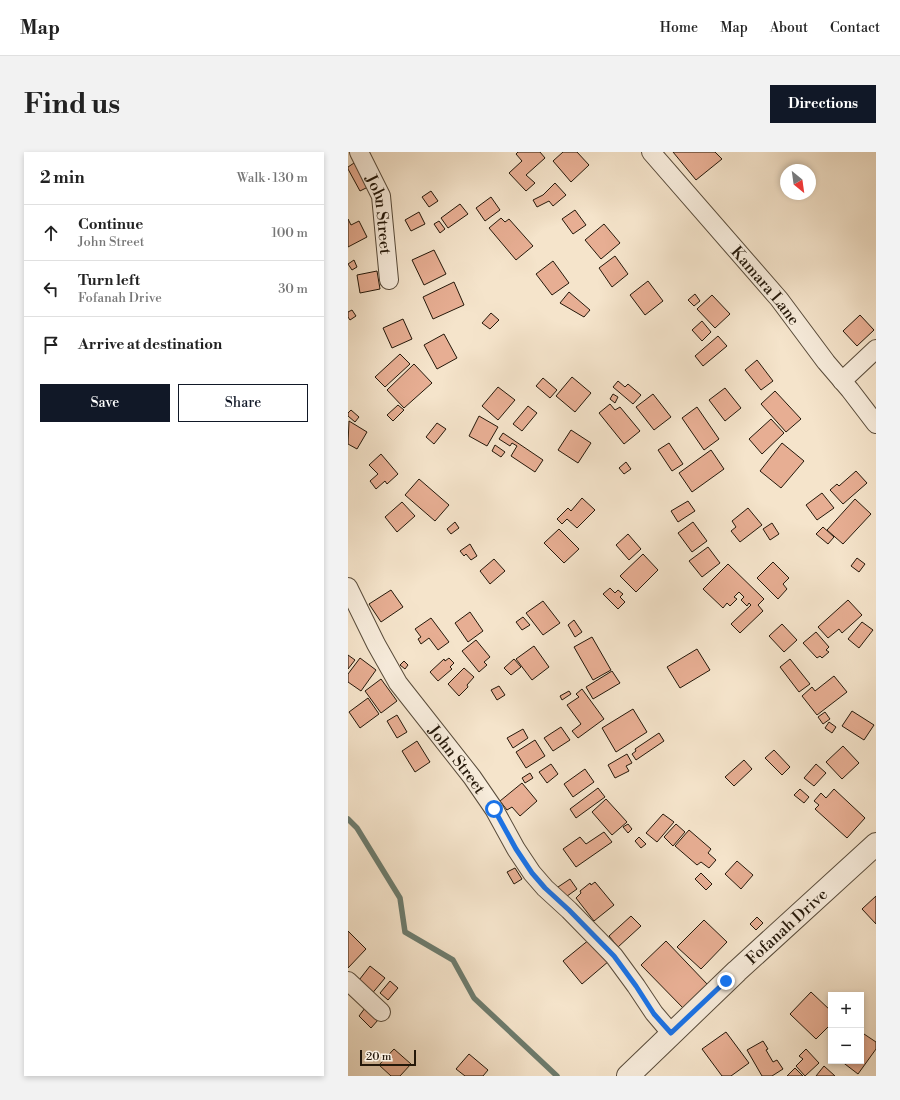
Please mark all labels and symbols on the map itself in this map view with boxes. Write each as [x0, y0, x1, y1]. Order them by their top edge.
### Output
north arrow [780, 164, 816, 200]
street label: John Street [360, 170, 396, 256]
street label: Kamara Lane [726, 242, 804, 329]
street label: John Street [423, 721, 490, 798]
route start [485, 800, 503, 818]
street label: Fofanah Drive [742, 885, 832, 969]
route end [717, 972, 735, 990]
scale bar [360, 1048, 416, 1067]

